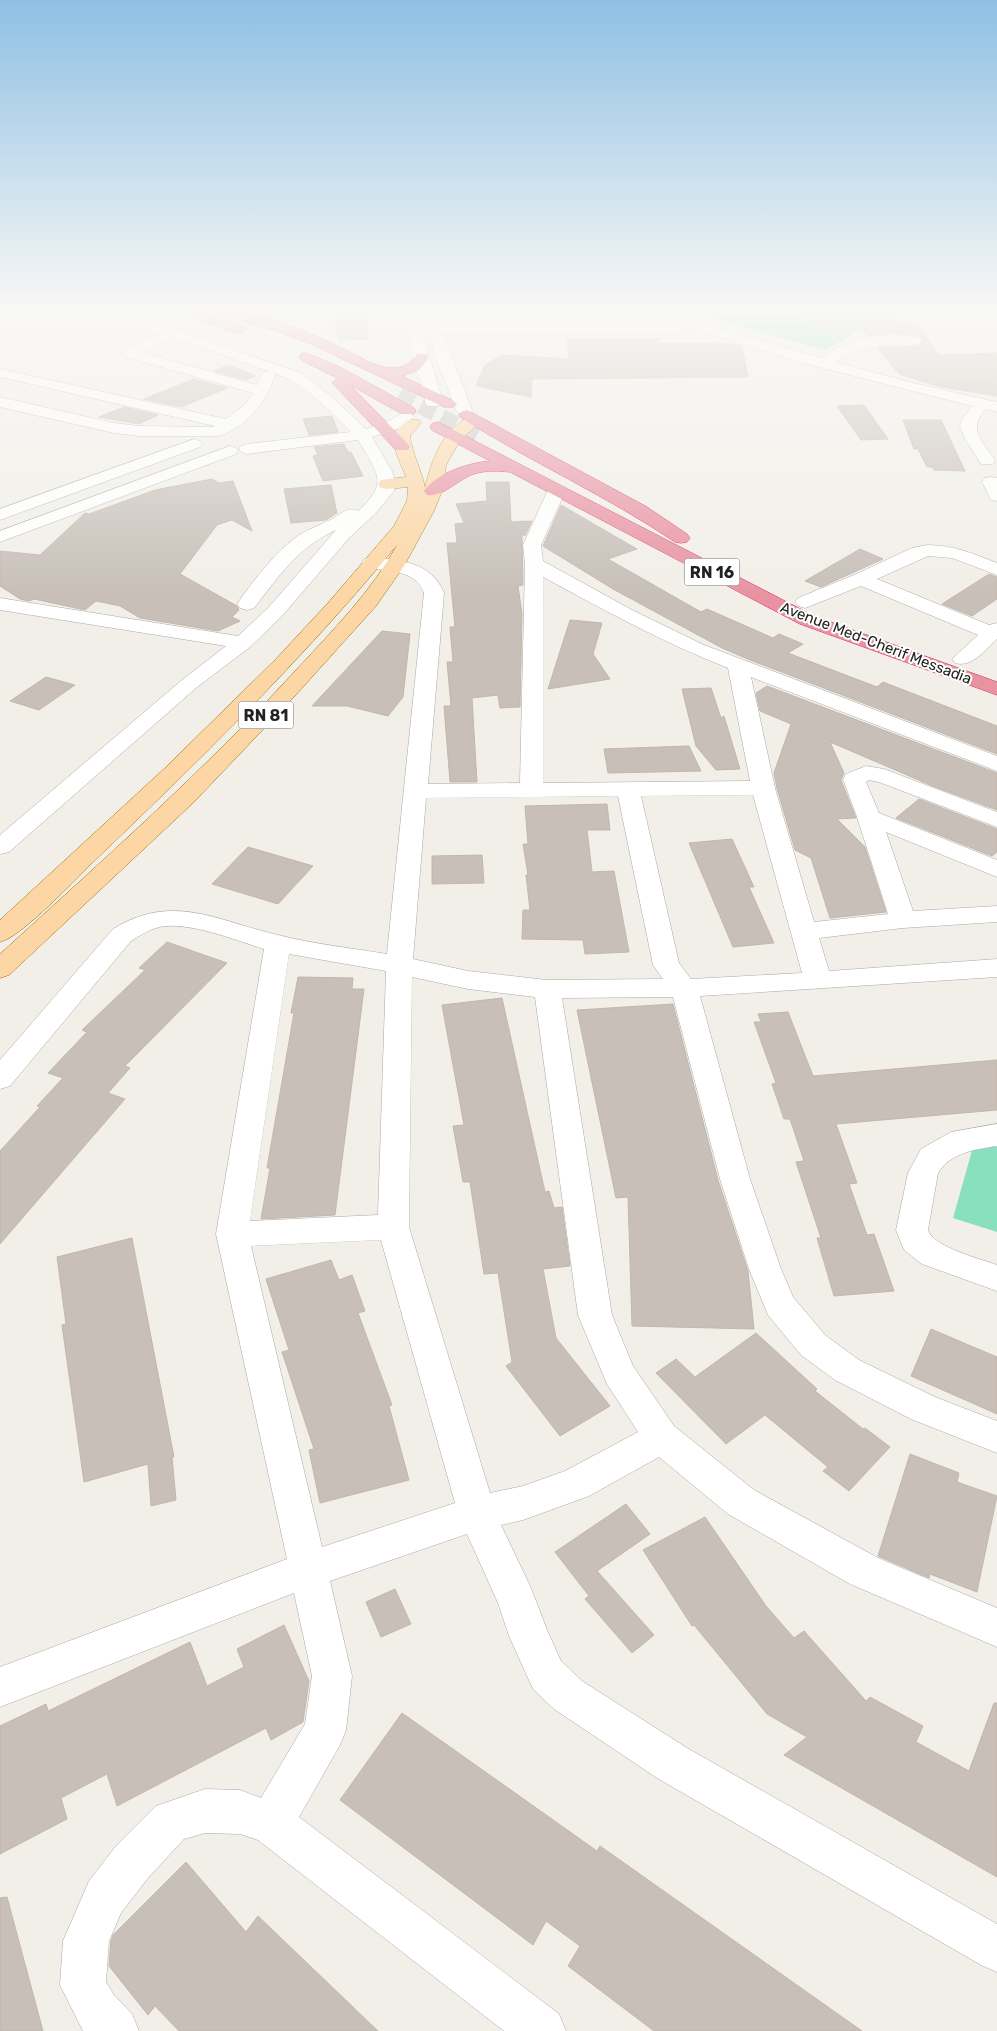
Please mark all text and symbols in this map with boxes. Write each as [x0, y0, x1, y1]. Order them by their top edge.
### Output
road number: RN 16 [684, 558, 740, 586]
street label: Avenue Med-Cherif Messadia [778, 598, 974, 688]
road number: RN 81 [238, 702, 294, 728]

